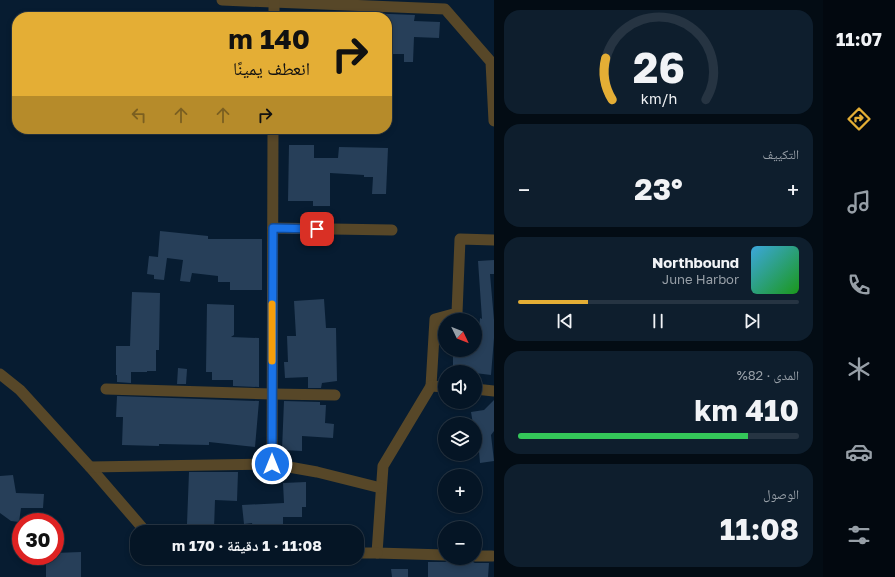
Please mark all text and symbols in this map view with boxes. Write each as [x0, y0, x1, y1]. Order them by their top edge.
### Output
text: 140 m [228, 22, 310, 55]
icon: right [324, 28, 376, 80]
text: 11:07 [836, 28, 882, 50]
text: 26 [633, 42, 684, 92]
text: انعطف يمينًا [233, 57, 310, 79]
text: km/h [640, 90, 677, 107]
icon: left [128, 104, 150, 126]
icon: ahead [170, 104, 192, 126]
icon: ahead [212, 104, 234, 126]
icon: right [254, 104, 276, 126]
icon: directions [845, 105, 873, 133]
text: التكييف [763, 146, 799, 162]
text: 23° [634, 171, 683, 207]
text: − [518, 176, 530, 203]
text: + [787, 176, 799, 203]
icon: music [845, 188, 873, 216]
pin [300, 212, 334, 246]
icon: arrive [306, 218, 328, 240]
text: Northbound [652, 253, 739, 271]
text: June Harbor [662, 271, 739, 287]
icon: phone [845, 271, 873, 299]
icon: previous [554, 310, 576, 332]
icon: pause [647, 310, 669, 332]
icon: next [741, 310, 763, 332]
north arrow [438, 313, 482, 357]
map controls [438, 313, 482, 565]
icon: climate [845, 355, 873, 383]
button: sound [438, 365, 482, 409]
text: المدى · 82% [737, 367, 799, 383]
text: 410 km [694, 392, 799, 428]
button: layers [438, 417, 482, 461]
icon: car [845, 438, 873, 466]
position arrow [251, 443, 293, 485]
button: + [438, 469, 482, 513]
text: الوصول [763, 486, 799, 502]
text: 11:08 [720, 511, 799, 547]
speed limit sign: 30 [12, 513, 64, 565]
button: − [438, 521, 482, 565]
icon: filters [845, 521, 873, 549]
text: 11:08 · 1 دقيقة · 170 m [172, 536, 322, 554]

